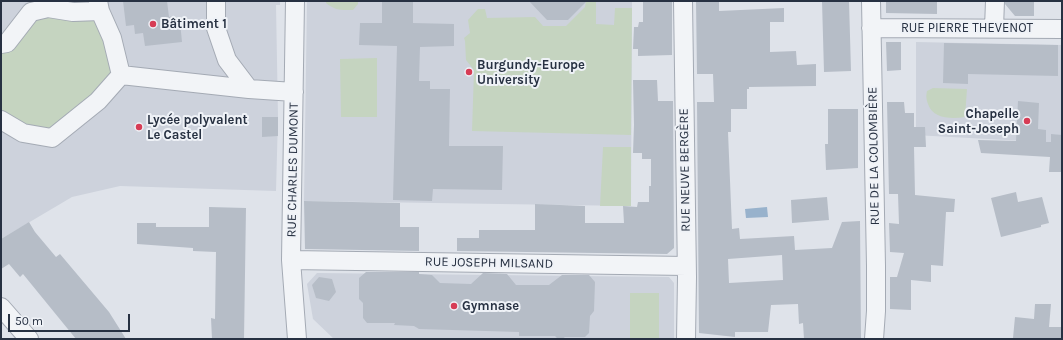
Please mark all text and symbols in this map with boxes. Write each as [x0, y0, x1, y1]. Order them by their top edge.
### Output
place label: Bâtiment 1 [161, 16, 227, 32]
marker: Bâtiment 1 [148, 19, 158, 29]
street label: RUE PIERRE THEVENOT [901, 20, 1033, 36]
place label: Burgundy-Europe University [477, 57, 585, 88]
marker: Burgundy-Europe University [464, 67, 474, 77]
street label: RUE DE LA COLOMBIÈRE [865, 87, 883, 225]
street label: RUE CHARLES DUMONT [284, 102, 302, 238]
place label: Chapelle Saint-Joseph [938, 106, 1019, 137]
street label: RUE NEUVE BERGÈRE [676, 108, 694, 232]
place label: Lycée polyvalent Le Castel [147, 112, 248, 143]
marker: Chapelle Saint-Joseph [1022, 116, 1032, 126]
marker: Lycée polyvalent Le Castel [134, 122, 144, 132]
street label: RUE JOSEPH MILSAND [425, 254, 553, 272]
place label: Gymnase [462, 298, 519, 314]
marker: Gymnase [449, 301, 459, 311]
scale bar [10, 306, 132, 332]
text: 50 m [15, 314, 43, 328]

